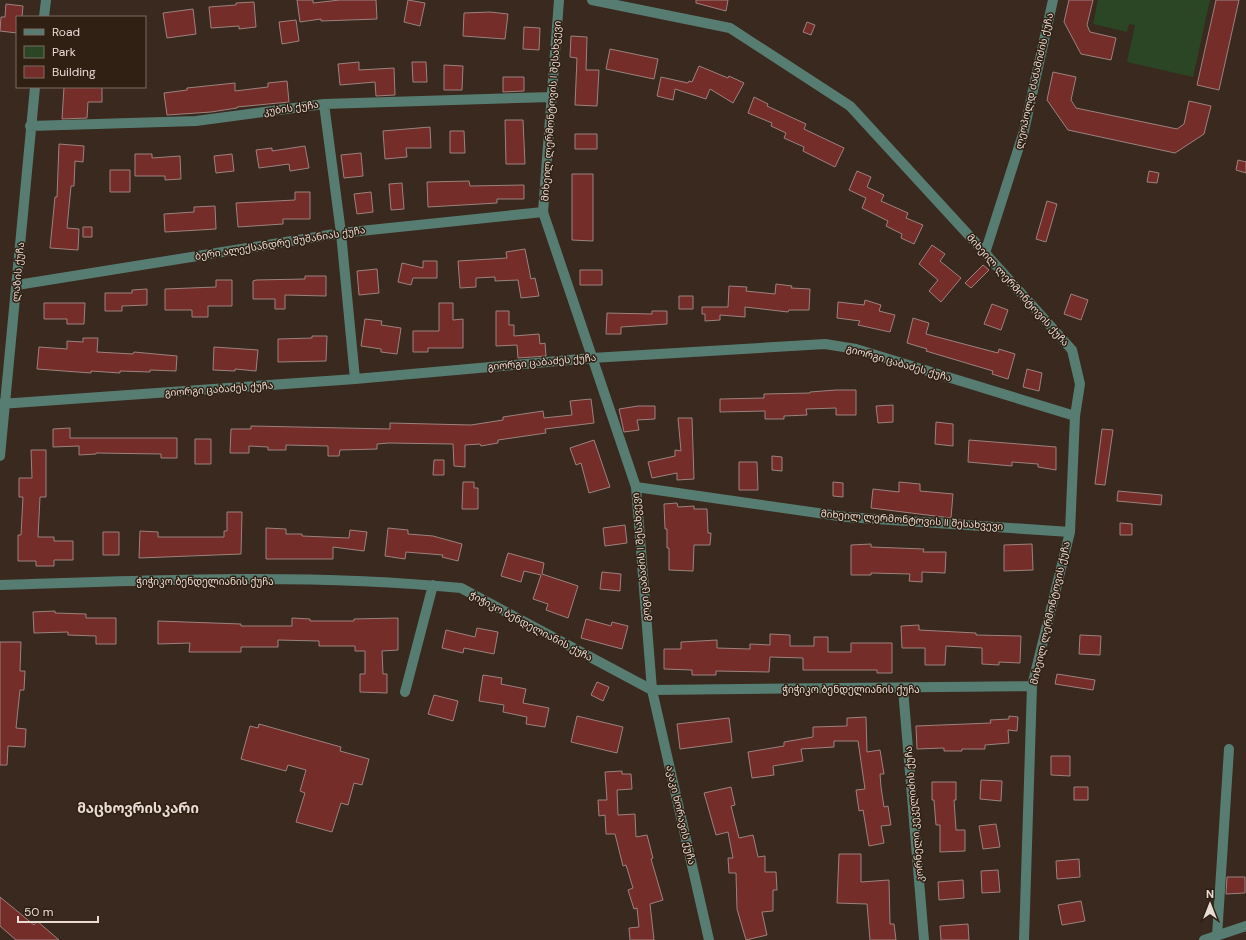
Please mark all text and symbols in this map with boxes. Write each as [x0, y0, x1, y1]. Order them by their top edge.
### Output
street label: ლეოპოლდ ძაძამიძის ქუჩა [1012, 12, 1056, 150]
legend [16, 16, 146, 88]
street label: მიხეილ ლერმონტოვის I შესახვევი [538, 20, 564, 202]
text: Road [52, 24, 80, 40]
text: Park [52, 44, 76, 60]
text: Building [52, 64, 96, 80]
street label: კუბის ქუჩა [263, 98, 319, 118]
street label: ბერი ალექსანდრე შუშანიას ქუჩა [194, 223, 366, 263]
street label: მიხეილ ლერმონტოვის ქუჩა [964, 231, 1072, 349]
street label: ლაზის ქუჩა [9, 241, 27, 303]
street label: გიორგი ცაბაძეს ქუჩა [845, 342, 953, 384]
street label: გიორგი ცაბაძეს ქუჩა [487, 351, 597, 373]
street label: გიორგი ცაბაძეს ქუჩა [164, 379, 274, 399]
street label: გოგი ცაბაძის I შესახვევი [629, 492, 653, 622]
street label: მიხეილ ლერმონტოვის II შესახვევი [820, 507, 1004, 533]
street label: მიხეილ ლერმონტოვის ქუჩა [1027, 540, 1073, 686]
street label: ჭიჭიკო ბენდელიანის ქუჩა [136, 575, 274, 588]
street label: ჭიჭიკო ბენდელიანის ქუჩა [467, 588, 595, 664]
street label: ჭიჭიკო ბენდელიანის ქუჩა [782, 683, 920, 696]
street label: კორნელი კეკელიძის ქუჩა [902, 745, 926, 883]
street label: აკაკი ხორავის ქუჩა [663, 764, 699, 866]
district label: მაცხოვრისკარი [77, 799, 199, 817]
north arrow [1190, 884, 1230, 924]
text: N [1206, 887, 1214, 901]
scale bar [18, 898, 98, 924]
text: 50 m [24, 904, 53, 920]

